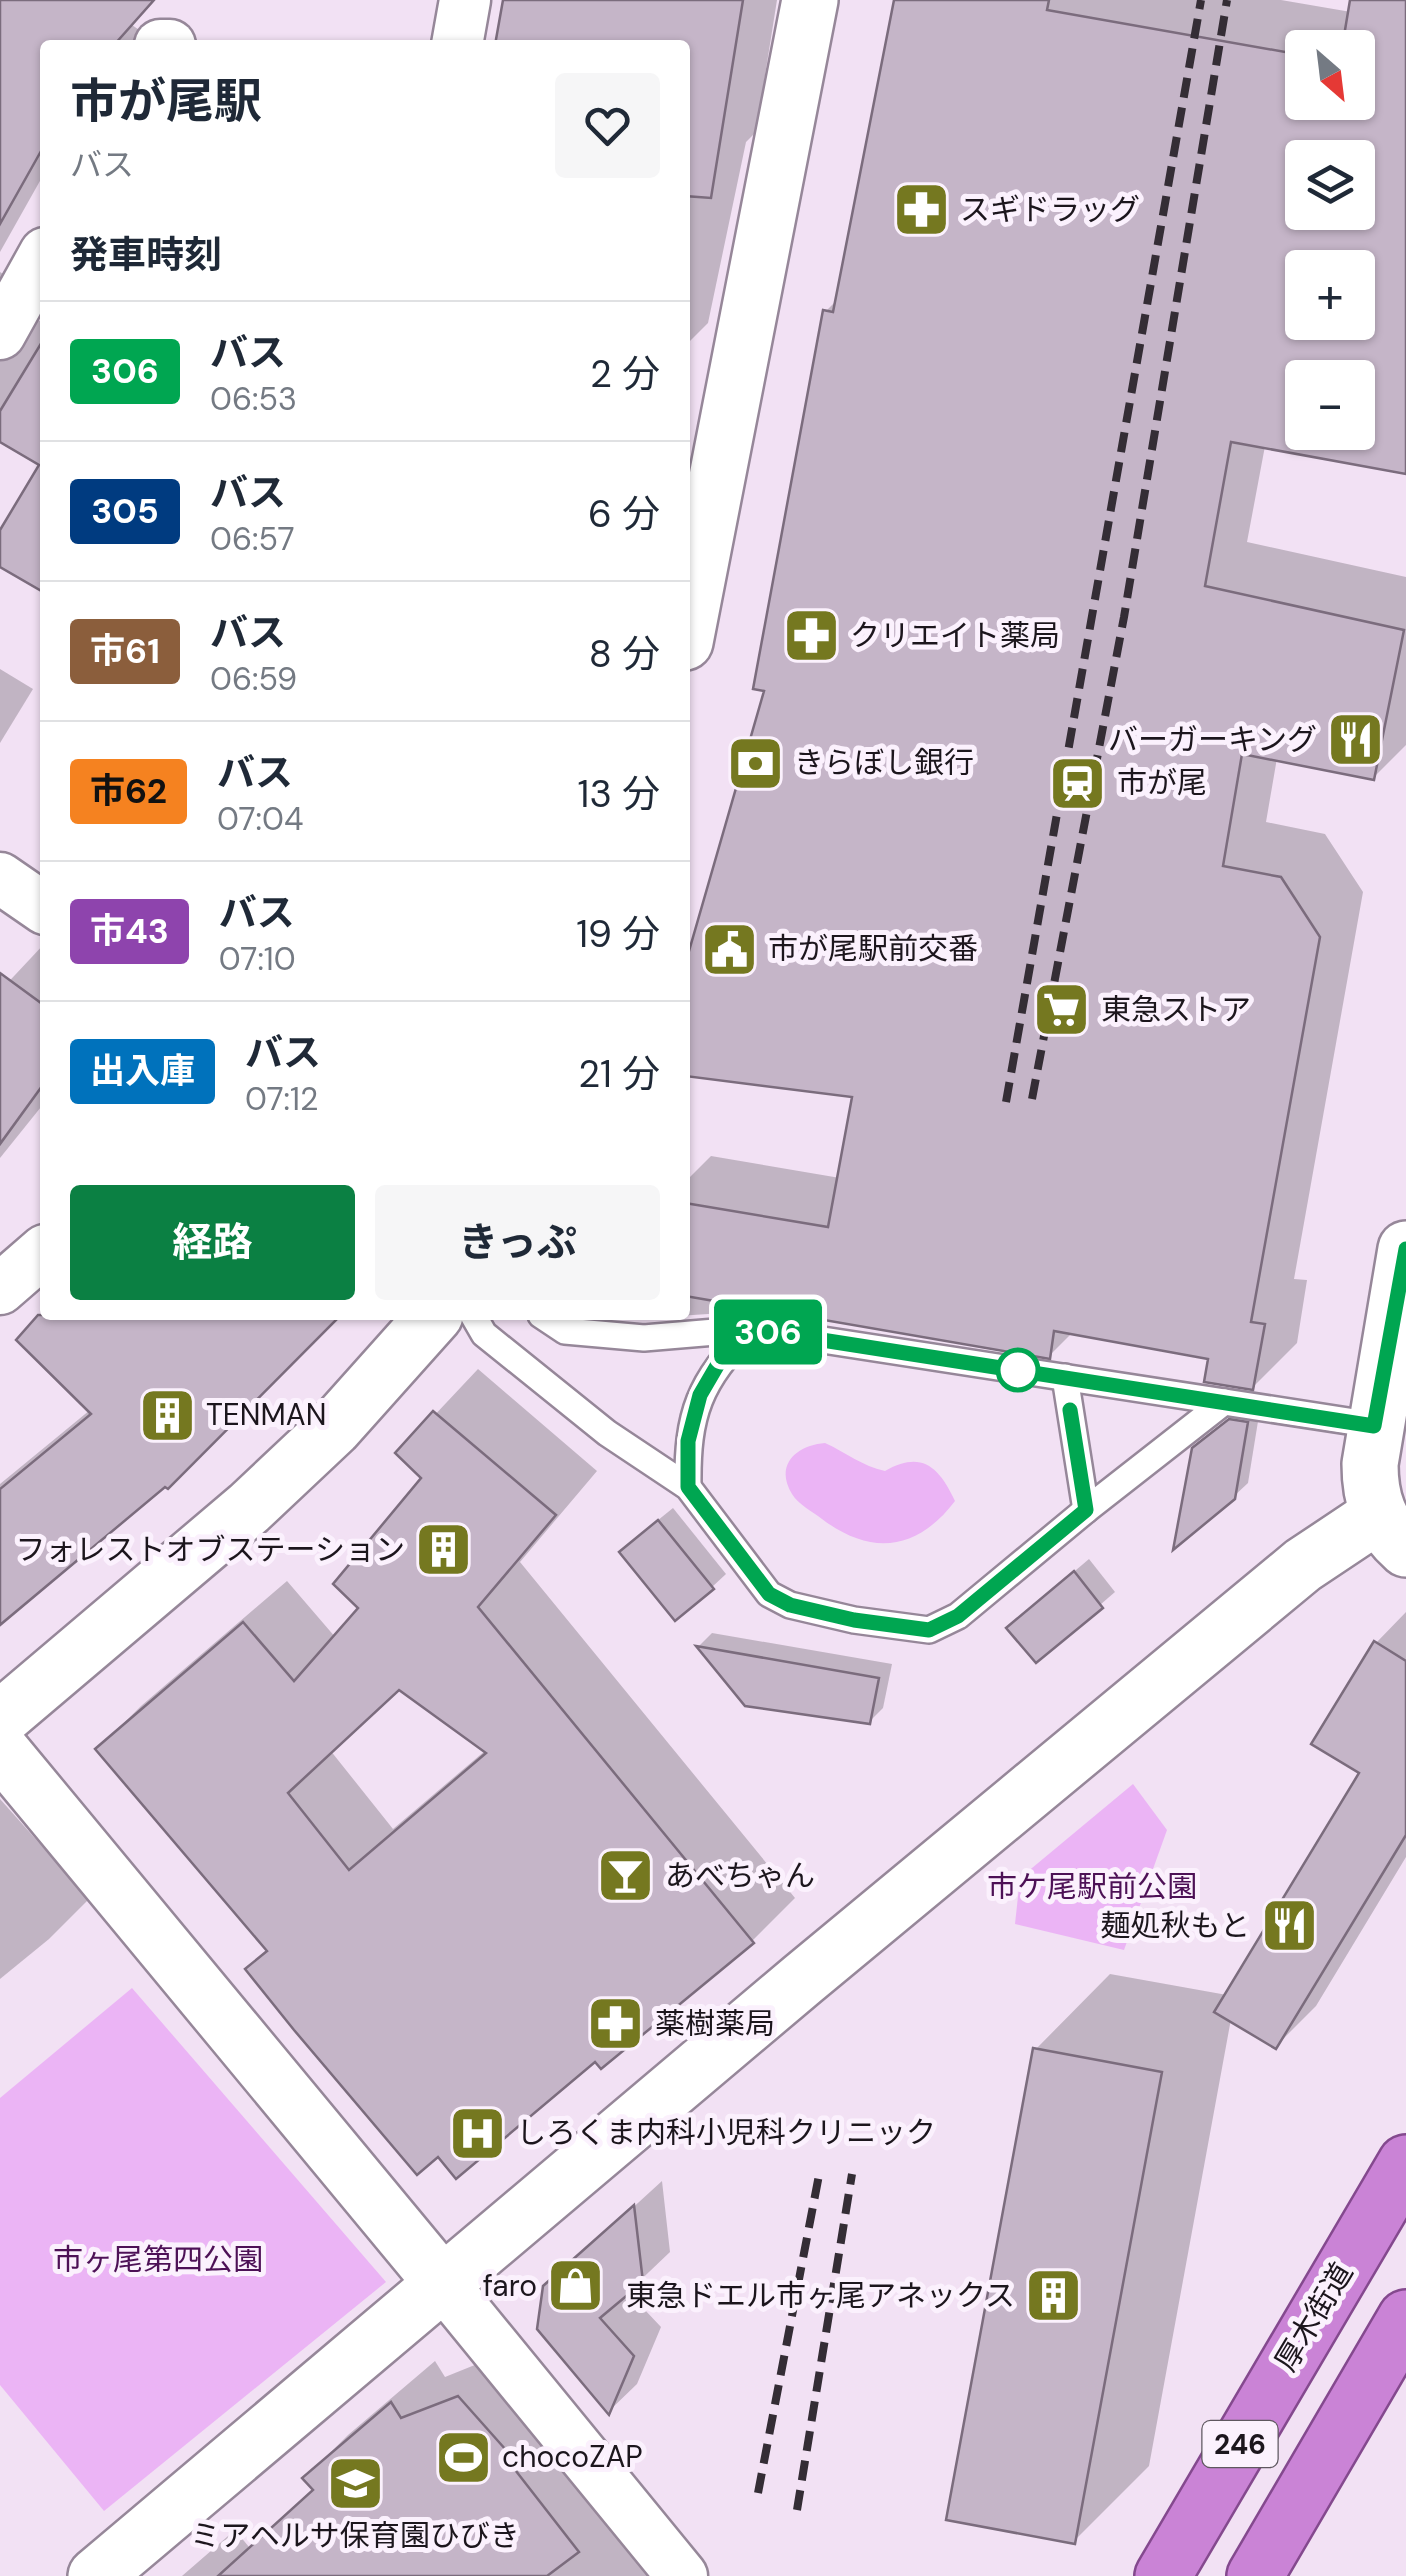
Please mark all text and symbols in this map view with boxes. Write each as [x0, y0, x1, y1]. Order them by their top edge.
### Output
north arrow [1285, 30, 1375, 120]
map controls [1285, 30, 1375, 450]
text: 市が尾駅 [70, 70, 262, 133]
button: heart [555, 73, 660, 178]
button: layers [1285, 140, 1375, 230]
text: バス [70, 144, 134, 186]
pharmacy icon: スギドラッグ [891, 180, 951, 240]
place label: スギドラッグ [960, 190, 1140, 229]
text: 発車時刻 [70, 230, 222, 280]
button: + [1285, 250, 1375, 340]
text: バス [210, 328, 286, 378]
text: 306 [91, 348, 159, 394]
text: 2 分 [590, 349, 660, 399]
button: − [1285, 360, 1375, 450]
text: 06:53 [210, 378, 297, 420]
text: バス [210, 468, 286, 518]
text: 305 [91, 488, 159, 534]
text: 6 分 [588, 489, 660, 539]
text: 06:57 [210, 518, 295, 560]
pharmacy icon: クリエイト薬局 [781, 606, 841, 666]
text: バス [210, 608, 286, 658]
place label: クリエイト薬局 [850, 616, 1060, 655]
text: 市61 [90, 628, 160, 674]
text: 8 分 [589, 629, 660, 679]
text: 06:59 [210, 658, 297, 700]
restaurant icon: バーガーキング [1326, 710, 1386, 770]
place label: バーガーキング [1108, 720, 1317, 759]
bank icon: きらぼし銀行 [725, 733, 785, 793]
place label: きらぼし銀行 [794, 743, 974, 782]
text: バス [217, 748, 293, 798]
station icon: 市が尾 [1048, 753, 1108, 813]
place label: 市が尾 [1117, 763, 1207, 802]
text: 市62 [90, 768, 167, 814]
text: 13 分 [578, 769, 660, 819]
text: 07:04 [217, 798, 303, 840]
text: バス [219, 888, 295, 938]
text: 市43 [90, 908, 169, 954]
text: 19 分 [576, 909, 660, 959]
public building icon: 市が尾駅前交番 [699, 919, 759, 979]
place label: 市が尾駅前交番 [768, 929, 978, 968]
text: 07:10 [219, 938, 296, 980]
supermarket icon: 東急ストア [1032, 980, 1092, 1040]
place label: 東急ストア [1101, 990, 1251, 1029]
text: バス [245, 1028, 321, 1078]
text: 出入庫 [90, 1048, 195, 1094]
text: 21 分 [578, 1049, 660, 1099]
text: 07:12 [245, 1078, 318, 1120]
button: 経路 [70, 1185, 355, 1300]
button: きっぷ [375, 1185, 660, 1300]
line badge: 306 [710, 1300, 826, 1364]
text: 306 [734, 1309, 802, 1355]
unlabelled marker [997, 1349, 1039, 1391]
building icon: TENMAN [137, 1385, 197, 1445]
place label: TENMAN [206, 1395, 326, 1434]
building icon: フォレストオブステーション [414, 1520, 474, 1580]
place label: フォレストオブステーション [16, 1530, 405, 1569]
bar icon: あべちゃん [596, 1846, 656, 1906]
place label: あべちゃん [665, 1856, 815, 1895]
park label: 市ケ尾駅前公園 [987, 1867, 1197, 1906]
restaurant icon: 麺処秋もと [1259, 1896, 1319, 1956]
place label: 麺処秋もと [1101, 1906, 1250, 1945]
pharmacy icon: 薬樹薬局 [586, 1994, 646, 2054]
place label: 薬樹薬局 [655, 2004, 775, 2043]
hospital icon: しろくま内科小児科クリニック [447, 2103, 507, 2163]
place label: しろくま内科小児科クリニック [516, 2113, 936, 2152]
park label: 市ヶ尾第四公園 [53, 2240, 263, 2279]
street label: 厚木街道 [1266, 2255, 1361, 2378]
shop icon: faro [546, 2256, 606, 2316]
place label: faro [483, 2266, 537, 2305]
building icon: 東急ドエル市ヶ尾アネックス [1024, 2266, 1084, 2326]
place label: 東急ドエル市ヶ尾アネックス [626, 2276, 1015, 2315]
road number: 246 [1202, 2421, 1278, 2467]
sports icon: chocoZAP [433, 2427, 493, 2487]
place label: chocoZAP [502, 2437, 643, 2476]
school or university icon: ミアヘルサ保育園ひびき [325, 2454, 385, 2514]
place label: ミアヘルサ保育園ひびき [190, 2516, 520, 2555]

